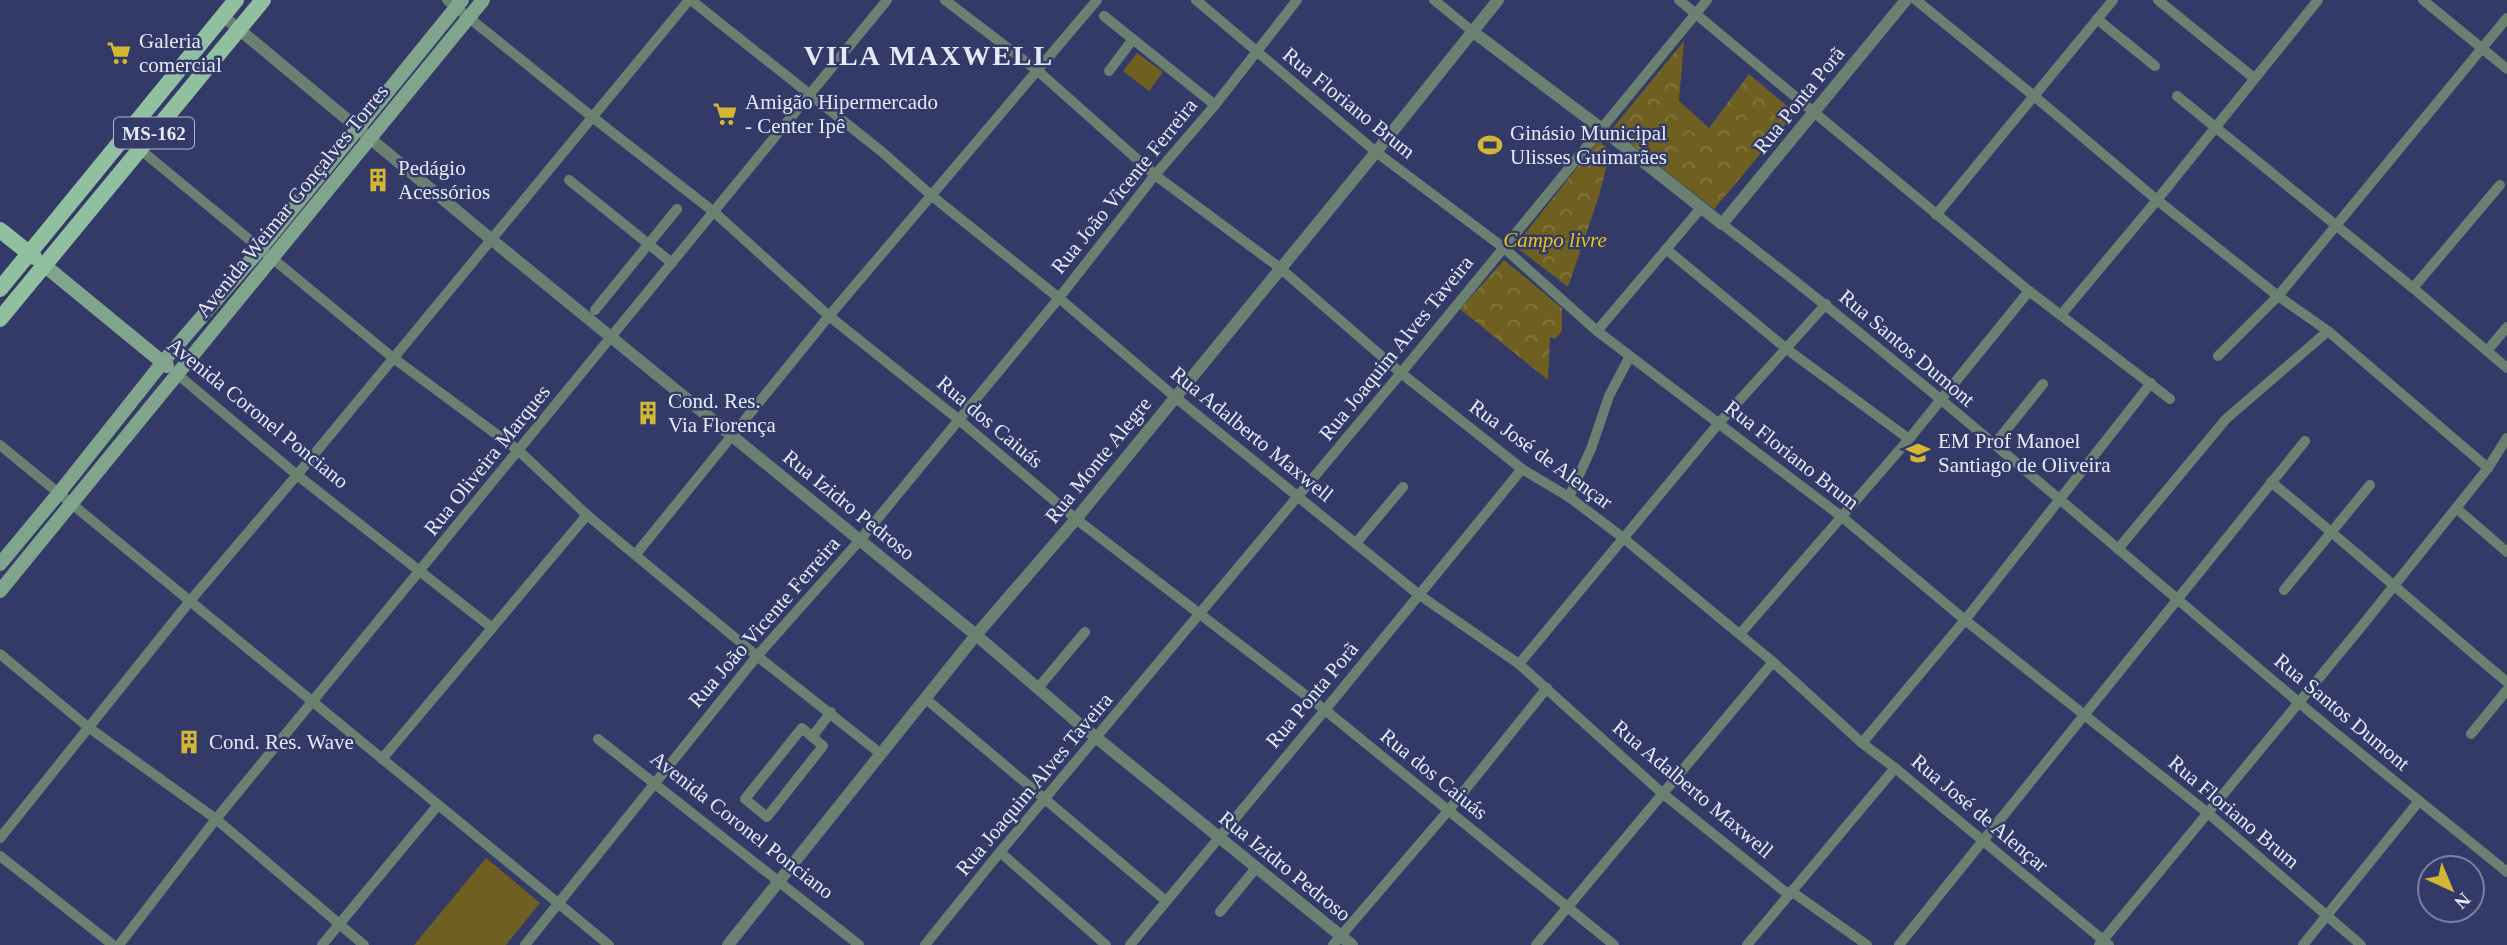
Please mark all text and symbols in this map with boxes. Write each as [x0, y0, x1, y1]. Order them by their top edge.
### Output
place label: Galeria comercial [139, 29, 222, 77]
supermarket icon: Galeria comercial [105, 39, 133, 67]
district label: VILA MAXWELL [804, 40, 1054, 71]
street label: Rua Ponta Porã [1749, 41, 1850, 158]
street label: Rua Floriano Brum [1278, 42, 1420, 164]
street label: Avenida Weimar Gonçalves Torres [191, 80, 393, 322]
place label: Amigão Hipermercado - Center Ipê [745, 90, 938, 138]
street label: Rua João Vicente Ferreira [1046, 93, 1202, 278]
supermarket icon: Amigão Hipermercado - Center Ipê [711, 100, 739, 128]
road number: MS-162 [114, 118, 194, 148]
place label: Ginásio Municipal Ulisses Guimarães [1510, 121, 1667, 169]
sports icon: Ginásio Municipal Ulisses Guimarães [1476, 131, 1504, 159]
place label: Pedágio Acessórios [398, 156, 490, 204]
building icon: Pedágio Acessórios [364, 166, 392, 194]
park label: Campo livre [1503, 228, 1607, 252]
street label: Rua Joaquim Alves Taveira [1314, 250, 1478, 445]
street label: Rua Santos Dumont [1834, 284, 1980, 412]
street label: Avenida Coronel Ponciano [163, 333, 353, 493]
street label: Rua Adalberto Maxwell [1166, 361, 1338, 507]
street label: Rua dos Caiuás [932, 371, 1048, 473]
street label: Rua Oliveira Marques [419, 380, 555, 540]
place label: Cond. Res. Via Florença [668, 389, 776, 437]
street label: Rua Monte Alegre [1040, 392, 1156, 528]
street label: Rua José de Alençar [1465, 394, 1617, 514]
street label: Rua Floriano Brum [1720, 395, 1864, 515]
building icon: Cond. Res. Via Florença [634, 399, 662, 427]
place label: EM Prof Manoel Santiago de Oliveira [1938, 429, 2111, 477]
school or university icon: EM Prof Manoel Santiago de Oliveira [1904, 439, 1932, 467]
street label: Rua Izidro Pedroso [778, 445, 920, 565]
street label: Rua João Vicente Ferreira [683, 531, 845, 712]
street label: Rua Ponta Porã [1261, 637, 1364, 753]
street label: Rua Santos Dumont [2269, 648, 2415, 776]
street label: Rua Joaquim Alves Taveira [951, 687, 1118, 880]
street label: Rua Adalberto Maxwell [1608, 715, 1778, 863]
street label: Rua dos Caiuás [1376, 724, 1492, 824]
building icon: Cond. Res. Wave [175, 728, 203, 756]
place label: Cond. Res. Wave [209, 730, 354, 754]
street label: Avenida Coronel Ponciano [646, 746, 838, 904]
street label: Rua José de Alençar [1907, 749, 2053, 877]
street label: Rua Floriano Brum [2164, 750, 2304, 874]
street label: Rua Izidro Pedroso [1214, 806, 1356, 926]
north arrow [2416, 854, 2486, 924]
text: N [2450, 889, 2475, 913]

